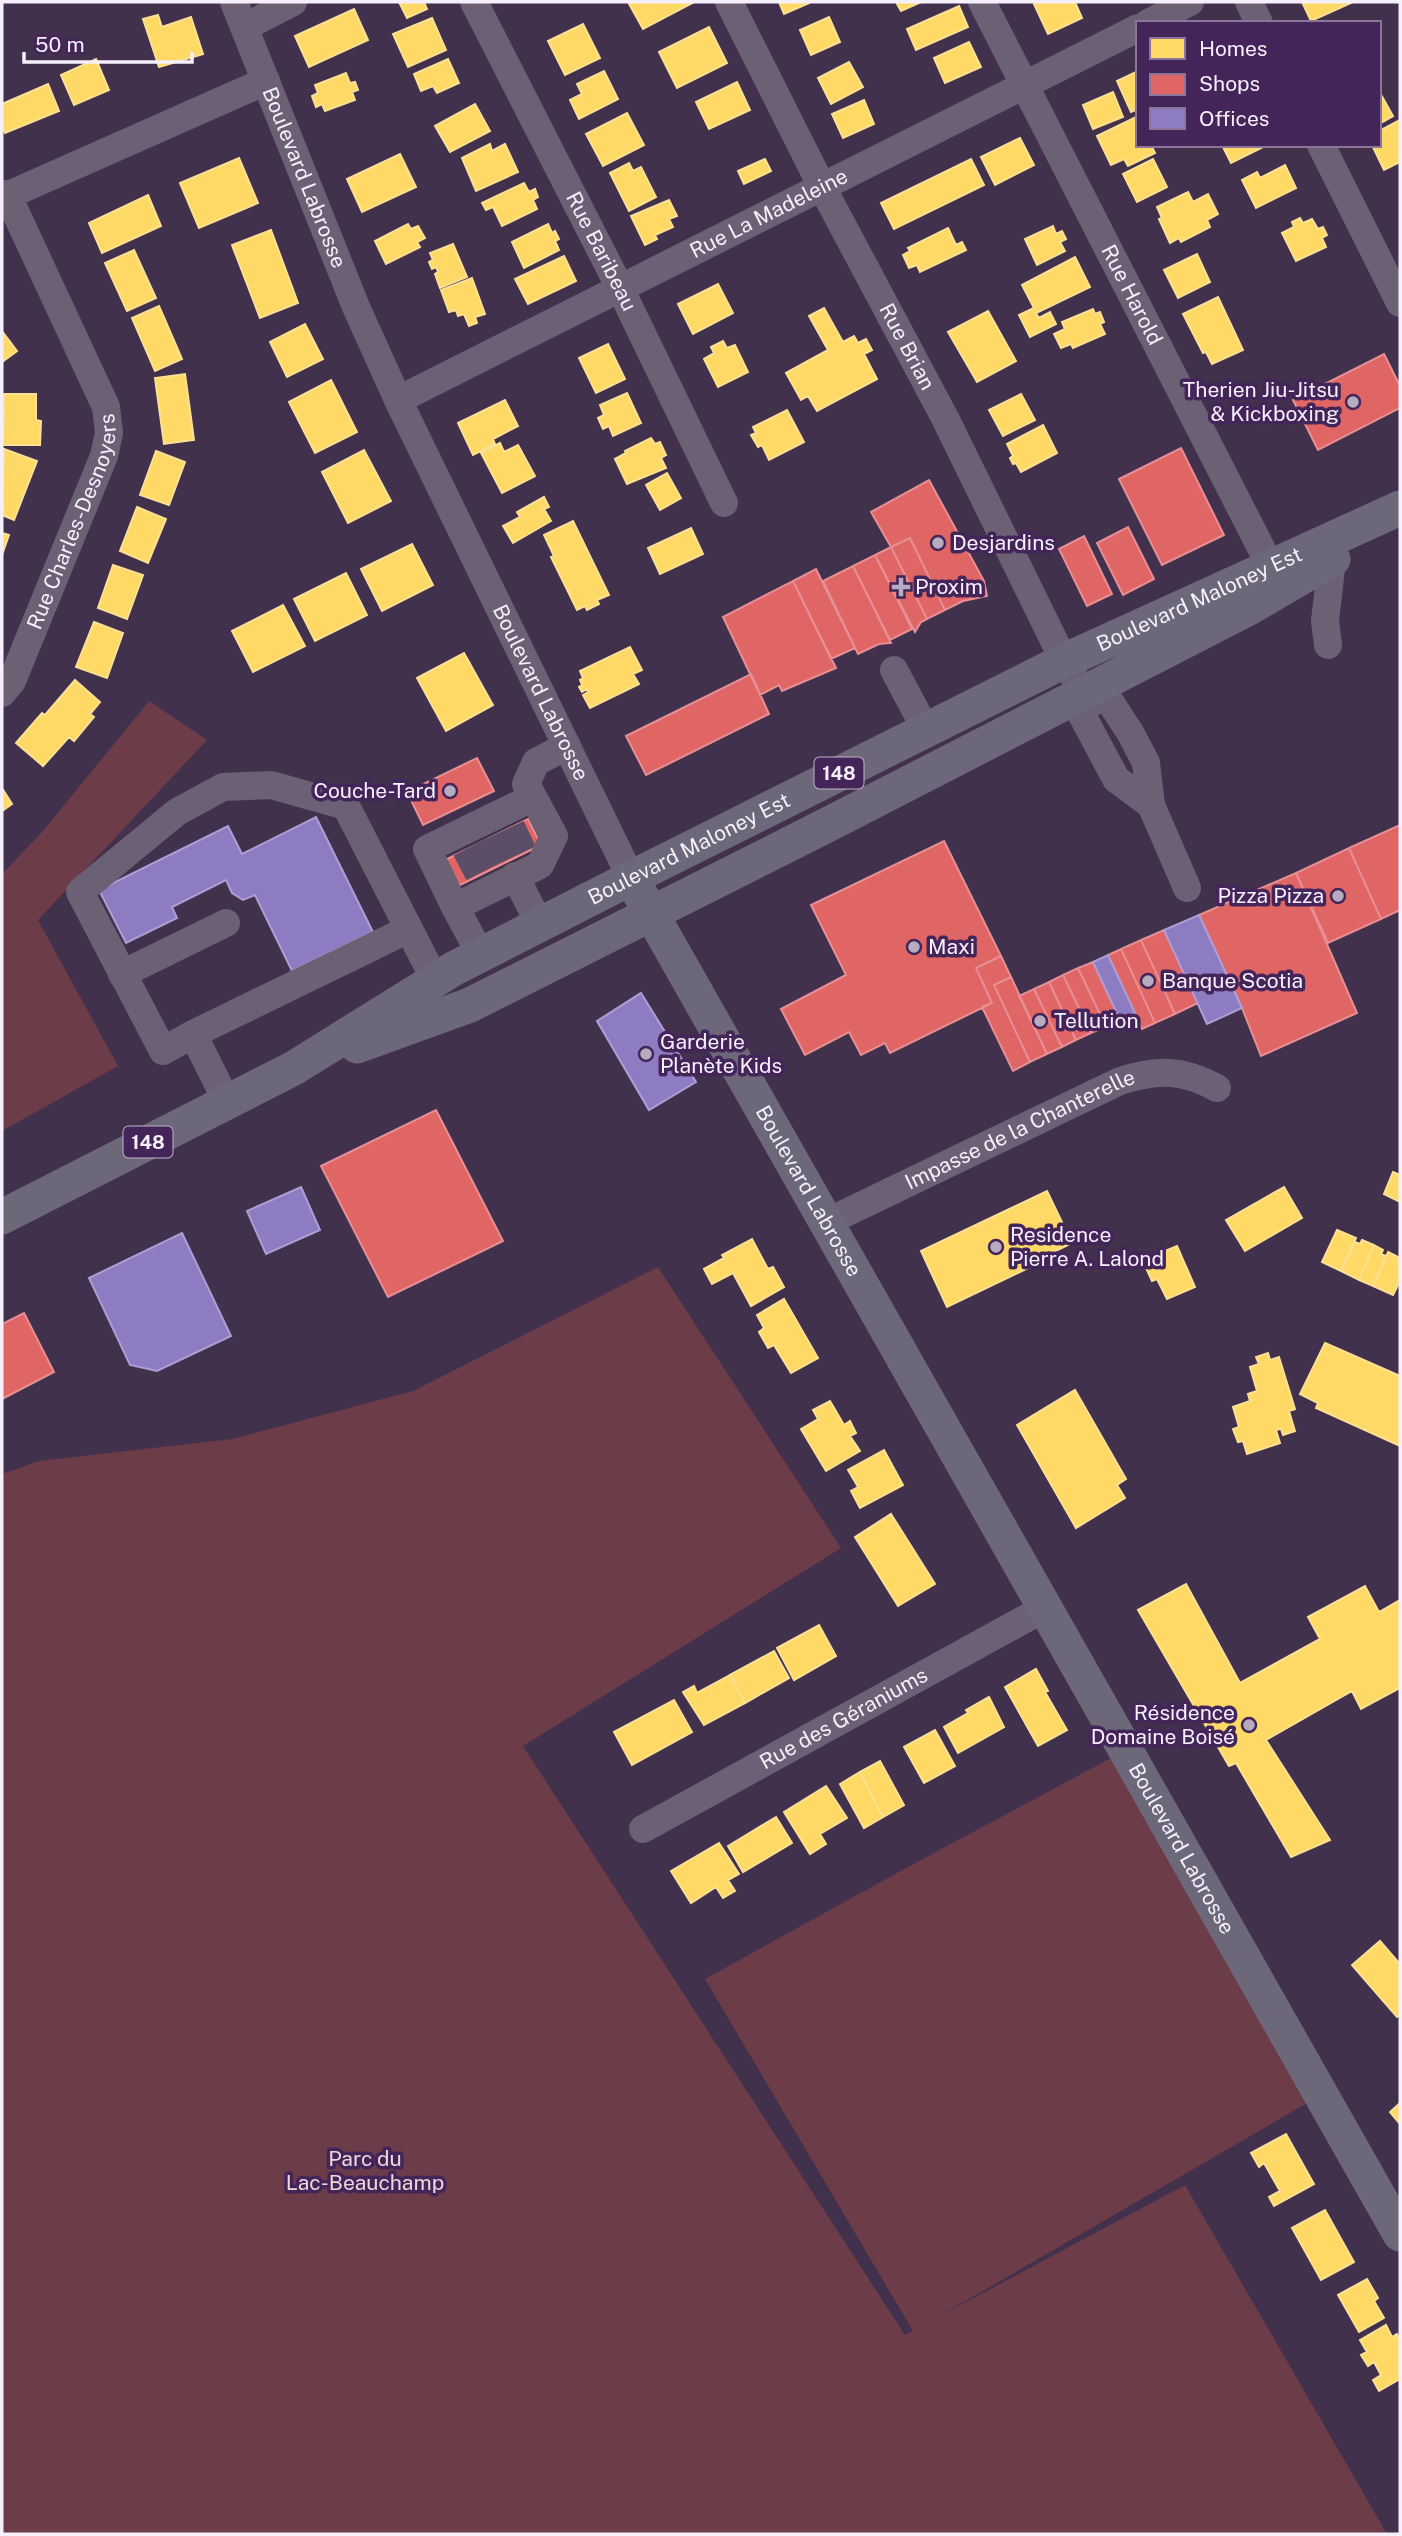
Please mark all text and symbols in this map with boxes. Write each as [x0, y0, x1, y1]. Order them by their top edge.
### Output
scale bar [24, 21, 192, 65]
legend [1136, 21, 1381, 147]
text: 50 m [35, 32, 85, 57]
text: Homes [1199, 36, 1267, 61]
text: Shops [1199, 71, 1260, 96]
street label: Boulevard Labrosse [257, 83, 352, 271]
text: Offices [1199, 106, 1269, 131]
street label: Rue La Madeleine [685, 163, 852, 263]
street label: Rue Baribeau [561, 187, 642, 315]
street label: Rue Harold [1096, 240, 1168, 349]
street label: Rue Brian [874, 299, 941, 394]
place label: Therien Jiu-Jitsu & Kickboxing [1183, 377, 1339, 426]
marker: Therien Jiu-Jitsu & Kickboxing [1345, 394, 1361, 410]
street label: Rue Charles-Desnoyers [21, 412, 121, 633]
place label: Desjardins [952, 530, 1055, 555]
marker: Desjardins [930, 535, 946, 551]
street label: Boulevard Maloney Est [1092, 541, 1306, 657]
place label: Proxim [915, 574, 983, 599]
marker: Proxim [893, 579, 909, 595]
street label: Boulevard Labrosse [488, 600, 594, 784]
road number: 148 [814, 758, 864, 788]
place label: Couche-Tard [313, 778, 436, 803]
marker: Couche-Tard [442, 783, 458, 799]
street label: Boulevard Maloney Est [584, 787, 794, 910]
place label: Pizza Pizza [1218, 883, 1324, 908]
marker: Pizza Pizza [1330, 888, 1346, 904]
place label: Maxi [928, 934, 975, 959]
marker: Maxi [906, 939, 922, 955]
place label: Banque Scotia [1162, 968, 1303, 993]
marker: Banque Scotia [1140, 973, 1156, 989]
place label: Tellution [1054, 1008, 1139, 1033]
marker: Tellution [1032, 1013, 1048, 1029]
place label: Garderie Planète Kids [660, 1029, 782, 1078]
marker: Garderie Planète Kids [638, 1046, 654, 1062]
street label: Impasse de la Chanterelle [901, 1064, 1137, 1195]
street label: Boulevard Labrosse [751, 1101, 867, 1281]
road number: 148 [124, 1126, 172, 1158]
place label: Residence Pierre A. Lalond [1010, 1222, 1164, 1271]
marker: Residence Pierre A. Lalond [988, 1239, 1004, 1255]
street label: Rue des Géraniums [755, 1662, 932, 1774]
place label: Résidence Domaine Boisé [1091, 1700, 1235, 1749]
marker: Résidence Domaine Boisé [1241, 1717, 1257, 1733]
street label: Boulevard Labrosse [1124, 1759, 1240, 1938]
park label: Parc du Lac-Beauchamp [286, 2146, 444, 2195]

